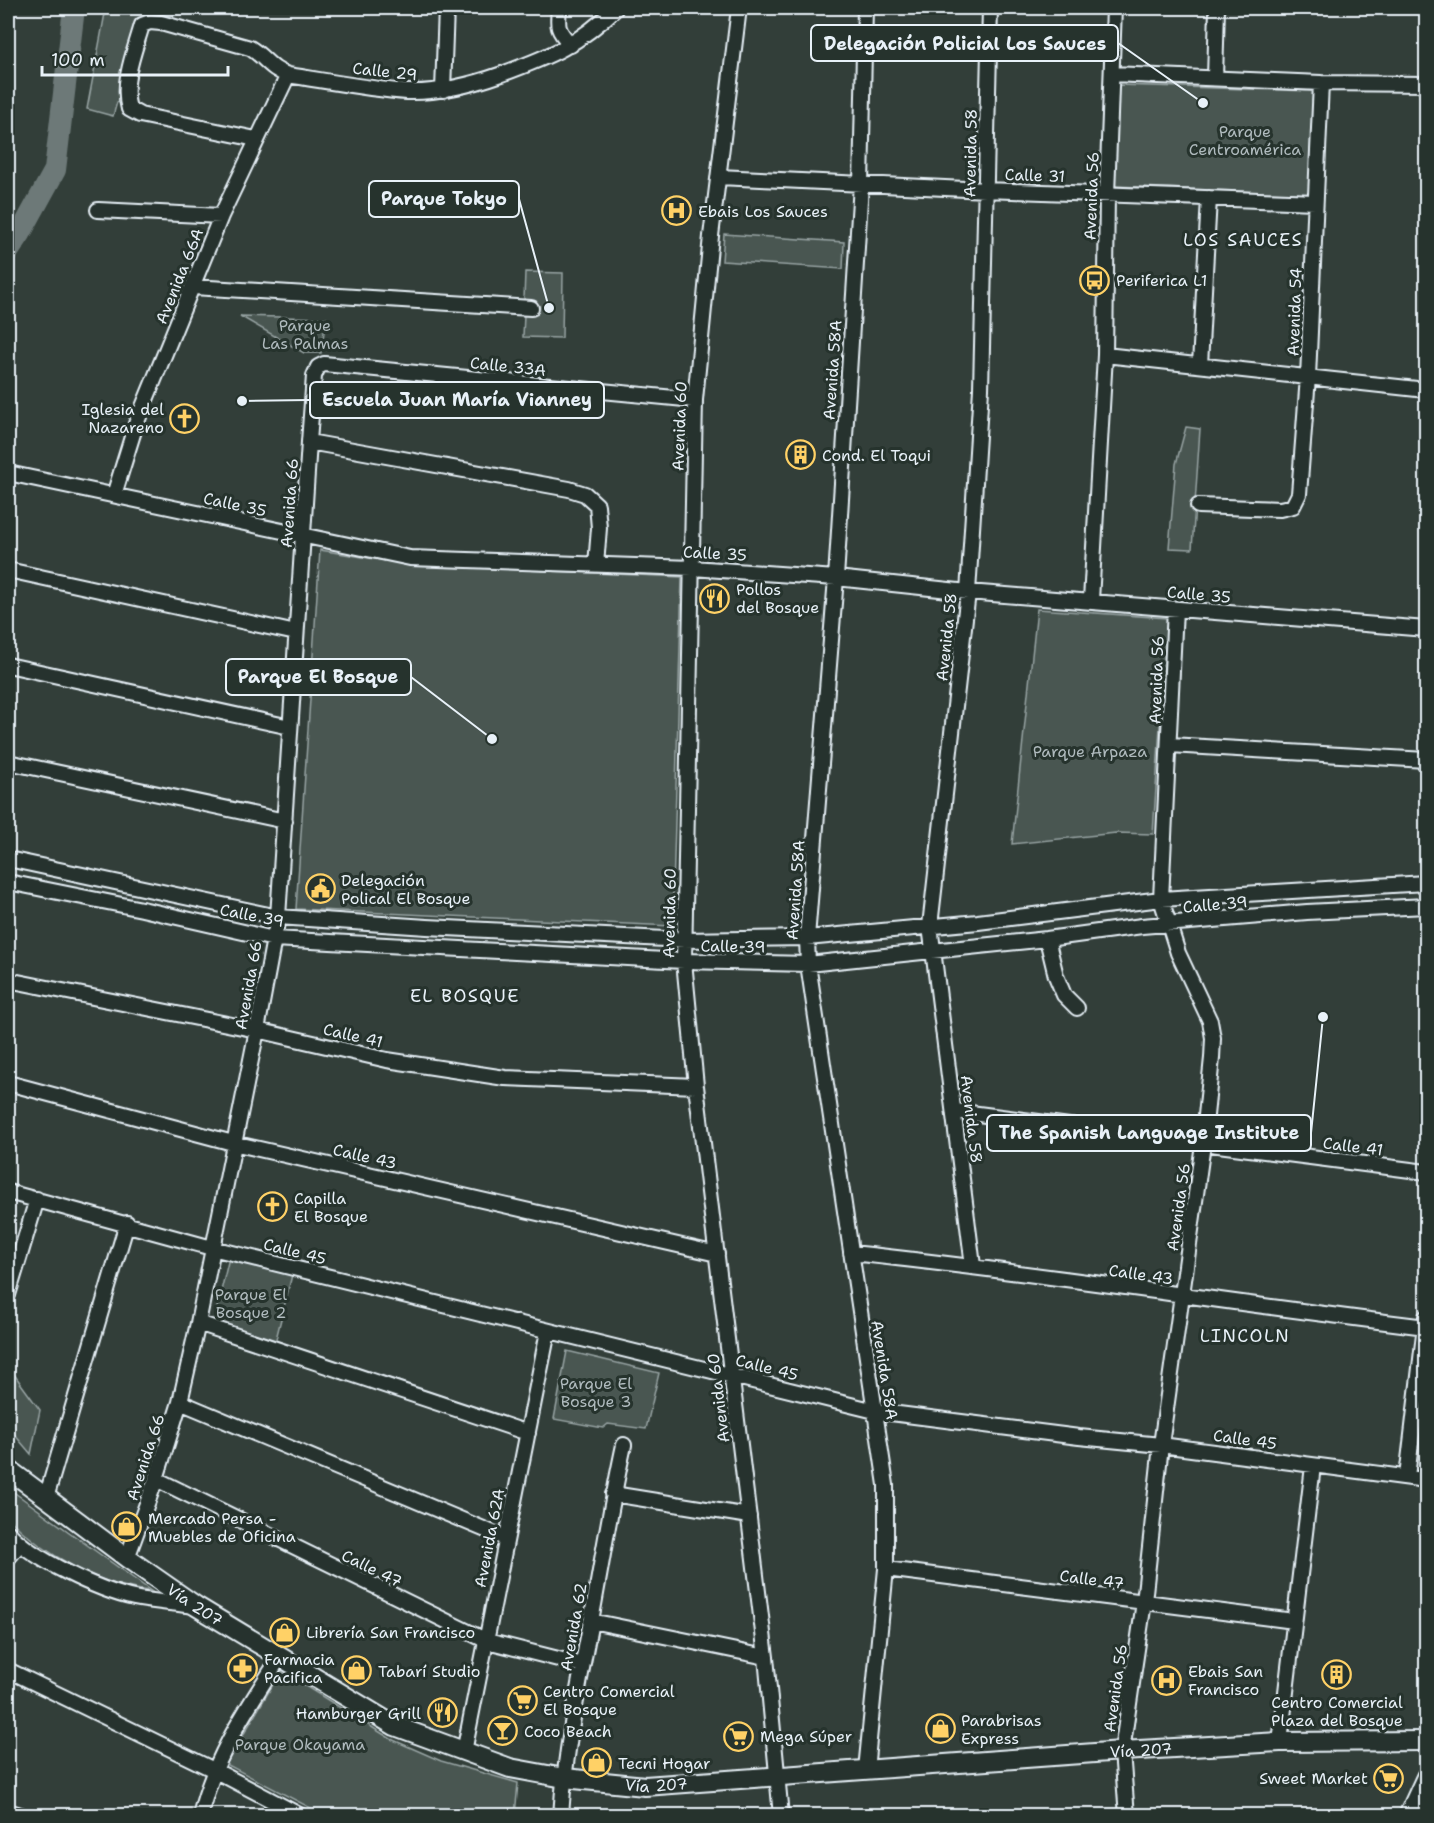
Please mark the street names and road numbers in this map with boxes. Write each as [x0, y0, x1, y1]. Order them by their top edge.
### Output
street label: Calle 29 [352, 58, 418, 85]
street label: Avenida 58 [959, 108, 982, 198]
street label: Avenida 56 [1079, 151, 1104, 241]
street label: Calle 31 [1004, 164, 1066, 187]
street label: Avenida 66A [151, 225, 208, 327]
street label: Avenida 54 [1282, 267, 1307, 357]
street label: Avenida 58A [819, 319, 846, 421]
street label: Calle 33A [469, 352, 547, 381]
street label: Avenida 60 [667, 381, 692, 471]
street label: Avenida 66 [276, 457, 303, 549]
street label: Calle 35 [201, 488, 268, 521]
street label: Calle 35 [682, 541, 747, 566]
street label: Calle 35 [1166, 581, 1232, 608]
street label: Avenida 58 [931, 592, 962, 682]
street label: Avenida 56 [1144, 635, 1169, 725]
street label: Avenida 58A [782, 839, 809, 941]
street label: Avenida 60 [658, 868, 681, 958]
street label: Calle 39 [1182, 891, 1248, 918]
street label: Calle 39 [218, 899, 286, 932]
street label: Calle 39 [700, 935, 766, 958]
street label: Avenida 66 [230, 939, 267, 1031]
street label: Calle 41 [321, 1018, 385, 1053]
street label: Avenida 58 [956, 1074, 987, 1164]
street label: Calle 41 [1322, 1132, 1384, 1161]
street label: Calle 43 [331, 1139, 399, 1174]
street label: Avenida 56 [1162, 1162, 1195, 1253]
street label: Calle 45 [261, 1234, 328, 1269]
street label: Calle 43 [1107, 1260, 1174, 1289]
street label: Avenida 58A [866, 1319, 903, 1421]
street label: Calle 45 [733, 1350, 800, 1385]
street label: Avenida 60 [703, 1352, 734, 1444]
street label: Avenida 66 [122, 1411, 169, 1503]
street label: Calle 45 [1212, 1425, 1278, 1454]
street label: Avenida 62A [470, 1487, 509, 1589]
street label: Calle 47 [338, 1545, 406, 1592]
street label: Calle 47 [1059, 1565, 1125, 1594]
street label: Vía 207 [163, 1579, 227, 1631]
street label: Avenida 62 [555, 1581, 592, 1673]
street label: Avenida 56 [1099, 1643, 1132, 1734]
street label: Vía 207 [1109, 1738, 1173, 1763]
street label: Vía 207 [624, 1773, 688, 1797]

